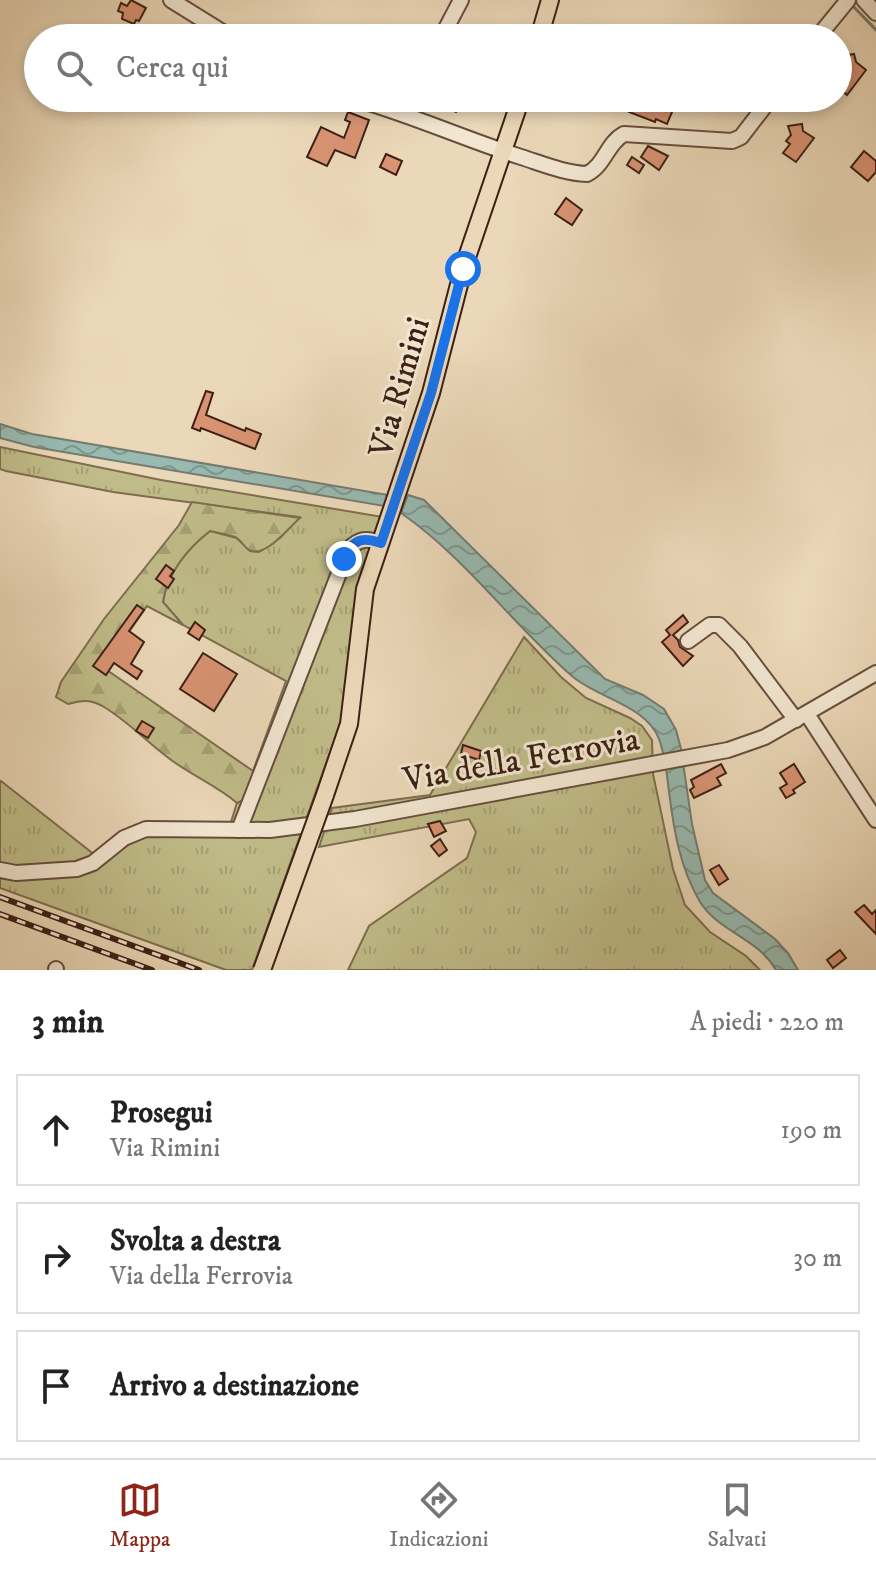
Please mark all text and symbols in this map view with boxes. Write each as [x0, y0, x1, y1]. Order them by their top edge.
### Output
search box [24, 24, 852, 112]
icon: search [52, 46, 96, 90]
text: Cerca qui [116, 50, 229, 87]
route start [445, 251, 481, 287]
street label: Via Rimini [360, 313, 440, 464]
route end [326, 541, 362, 577]
street label: Via della Ferrovia [399, 718, 643, 802]
text: 3 min [32, 1001, 104, 1043]
text: A piedi · 220 m [690, 1006, 844, 1039]
text: Prosegui [110, 1095, 212, 1132]
icon: ahead [34, 1108, 78, 1152]
text: 190 m [780, 1114, 842, 1147]
text: Via Rimini [110, 1132, 220, 1165]
text: Svolta a destra [110, 1223, 281, 1260]
icon: right [34, 1236, 78, 1280]
text: 30 m [793, 1242, 842, 1275]
text: Via della Ferrovia [110, 1260, 293, 1293]
icon: arrive [34, 1364, 78, 1408]
text: Arrivo a destinazione [110, 1368, 359, 1405]
tab: Mappa [109, 1478, 170, 1553]
tab: Indicazioni [389, 1478, 488, 1553]
tab: Salvati [707, 1478, 766, 1553]

